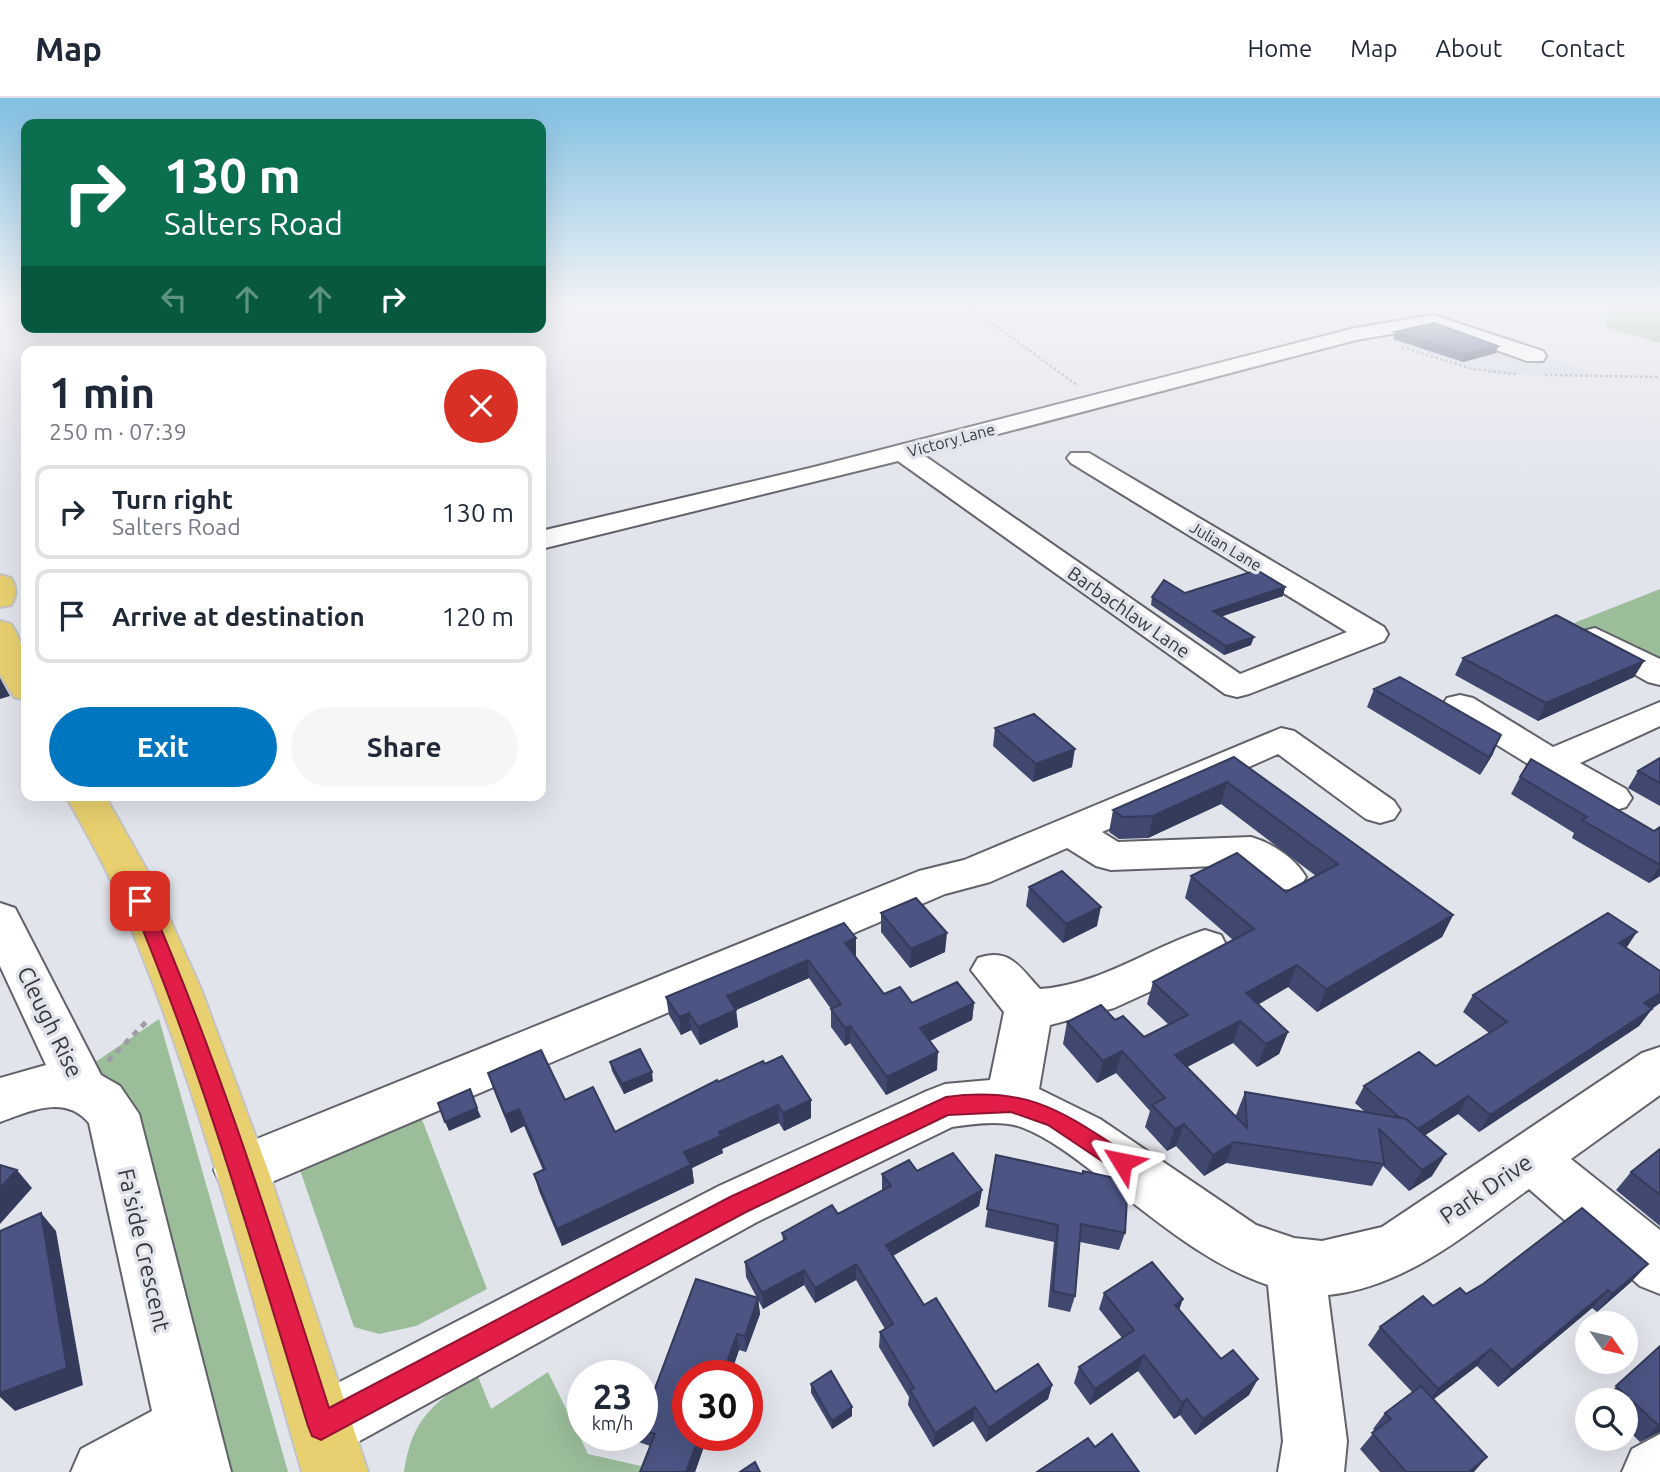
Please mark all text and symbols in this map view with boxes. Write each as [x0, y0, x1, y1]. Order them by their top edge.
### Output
text: Map [35, 30, 102, 67]
text: Home [1247, 35, 1312, 62]
text: Map [1350, 35, 1397, 62]
text: About [1435, 35, 1502, 62]
text: Contact [1540, 35, 1625, 62]
icon: right [49, 147, 140, 238]
text: 130 m [164, 147, 301, 202]
text: Salters Road [164, 205, 343, 241]
icon: left [155, 280, 193, 318]
icon: ahead [228, 280, 266, 318]
icon: ahead [301, 280, 339, 318]
icon: right [374, 280, 412, 318]
text: 1 min [49, 369, 155, 416]
button: close [444, 369, 518, 443]
text: 250 m · 07:39 [49, 419, 187, 444]
street label: Victory Lane [905, 420, 997, 460]
text: Turn right [112, 485, 233, 514]
icon: right [53, 493, 91, 531]
text: 130 m [442, 498, 514, 527]
text: Salters Road [112, 514, 241, 539]
street label: Julian Lane [1187, 518, 1265, 574]
street label: Barbachlaw Lane [1064, 562, 1194, 662]
icon: arrive [53, 597, 91, 635]
text: Arrive at destination [112, 602, 365, 631]
text: 120 m [442, 602, 514, 631]
button: Exit [49, 707, 277, 787]
button: Share [291, 707, 518, 787]
pin [110, 871, 170, 931]
icon: arrive [121, 882, 159, 920]
street label: Cleugh Rise [13, 962, 88, 1081]
position arrow [1085, 1125, 1159, 1199]
street label: Park Drive [1435, 1149, 1536, 1228]
street label: Fa'side Crescent [114, 1166, 175, 1334]
north arrow [1575, 1311, 1638, 1374]
map controls [1575, 1311, 1638, 1451]
speed limit sign: 30 [672, 1360, 763, 1451]
text: 23 [593, 1376, 632, 1416]
button: search [1575, 1388, 1638, 1451]
text: km/h [592, 1413, 633, 1433]

